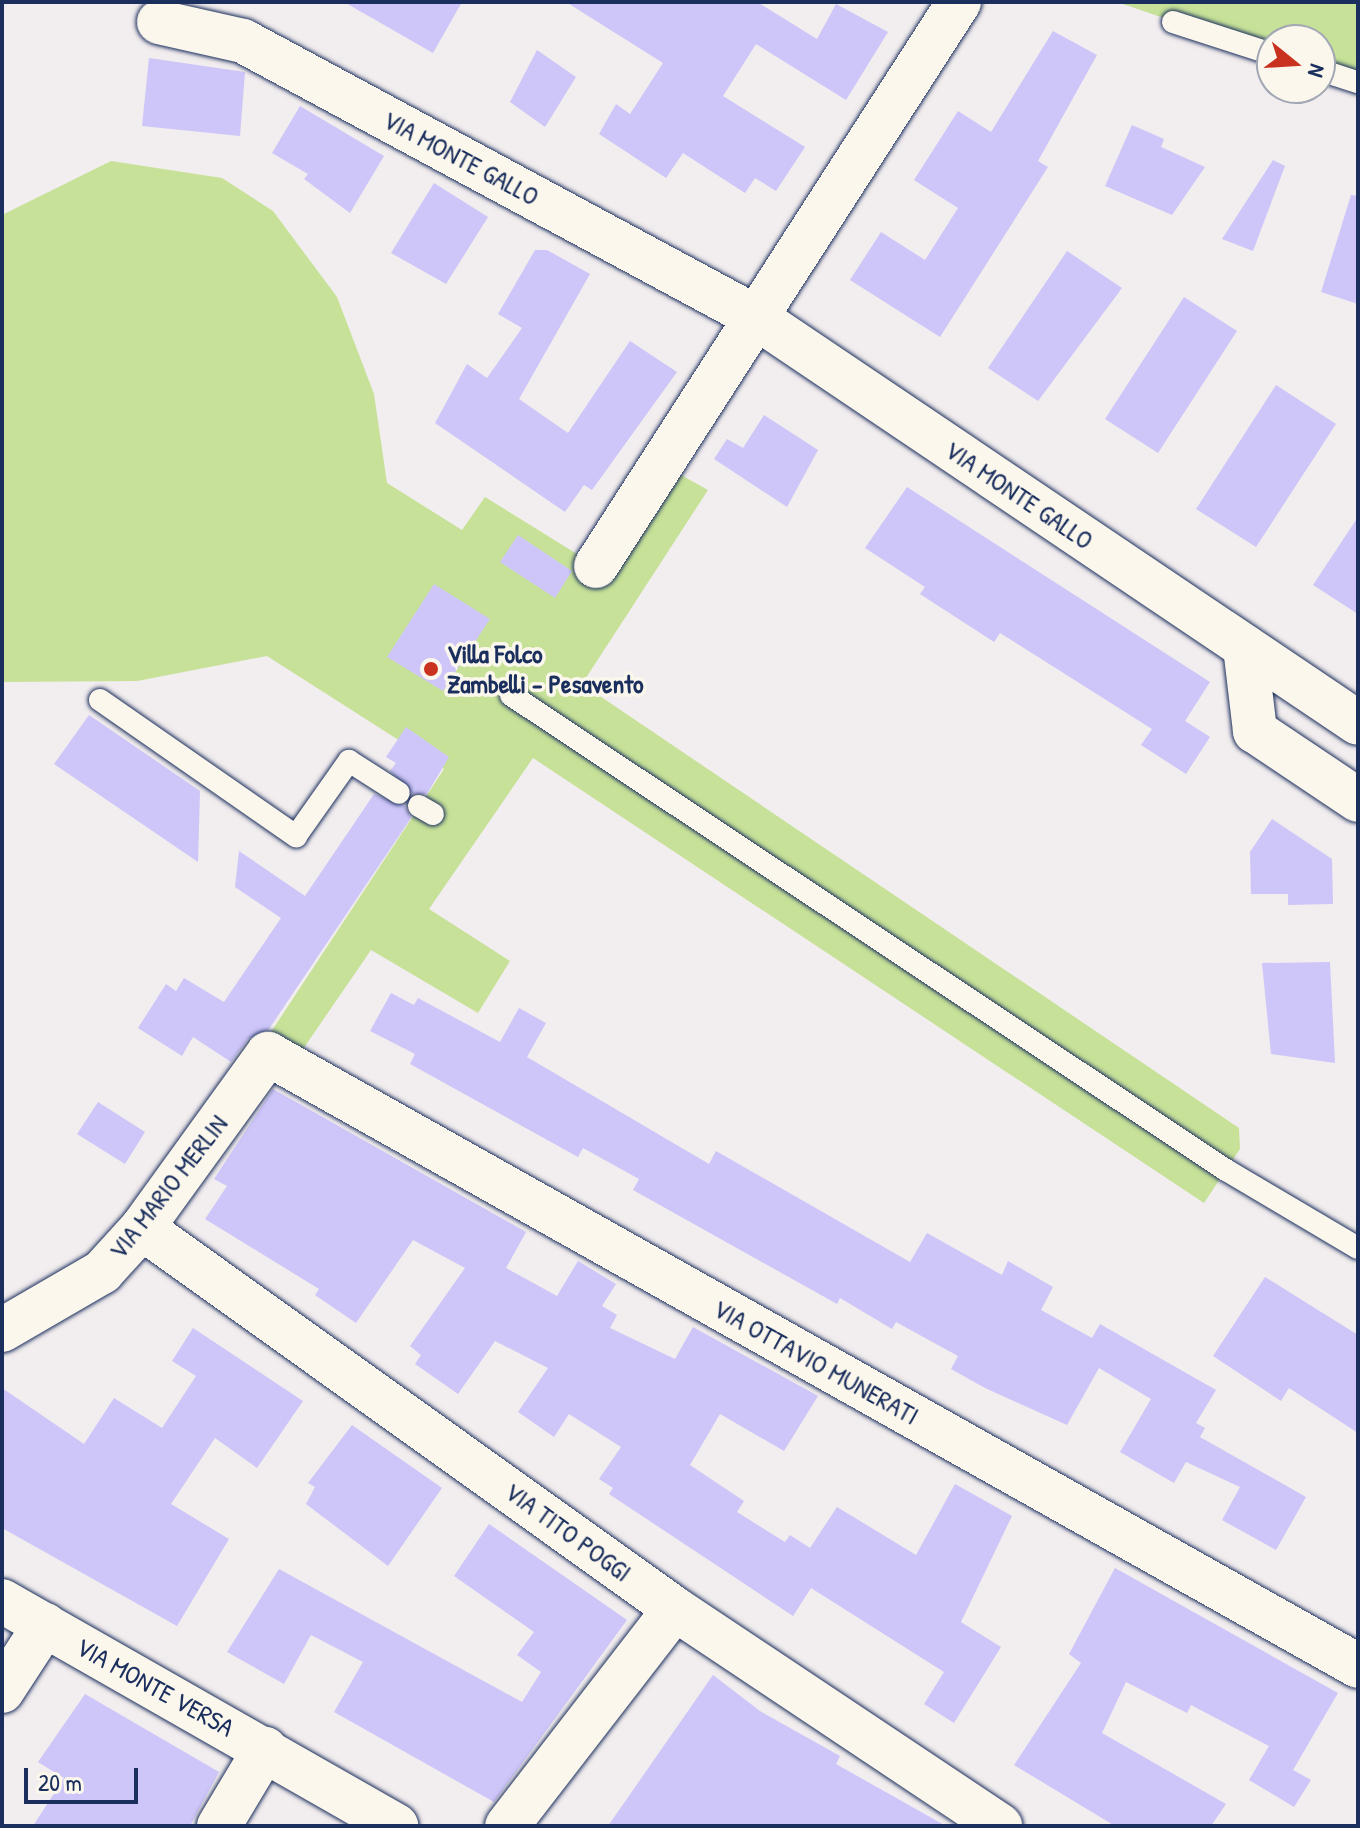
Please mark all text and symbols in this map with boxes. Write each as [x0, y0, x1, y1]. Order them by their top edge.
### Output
north arrow [1256, 24, 1336, 104]
text: N [1301, 61, 1333, 81]
street label: VIA MONTE GALLO [378, 104, 544, 212]
street label: VIA MONTE GALLO [939, 434, 1099, 556]
place label: Villa Folco Zambelli - Pesavento [447, 638, 644, 700]
marker: Villa Folco Zambelli - Pesavento [422, 660, 440, 678]
street label: VIA MARIO MERLIN [102, 1109, 234, 1265]
street label: VIA OTTAVIO MUNERATI [708, 1293, 924, 1431]
street label: VIA TITO POGGI [499, 1476, 637, 1588]
street label: VIA MONTE VERSA [71, 1631, 239, 1743]
scale bar [28, 1752, 142, 1802]
text: 20 m [38, 1766, 82, 1798]

